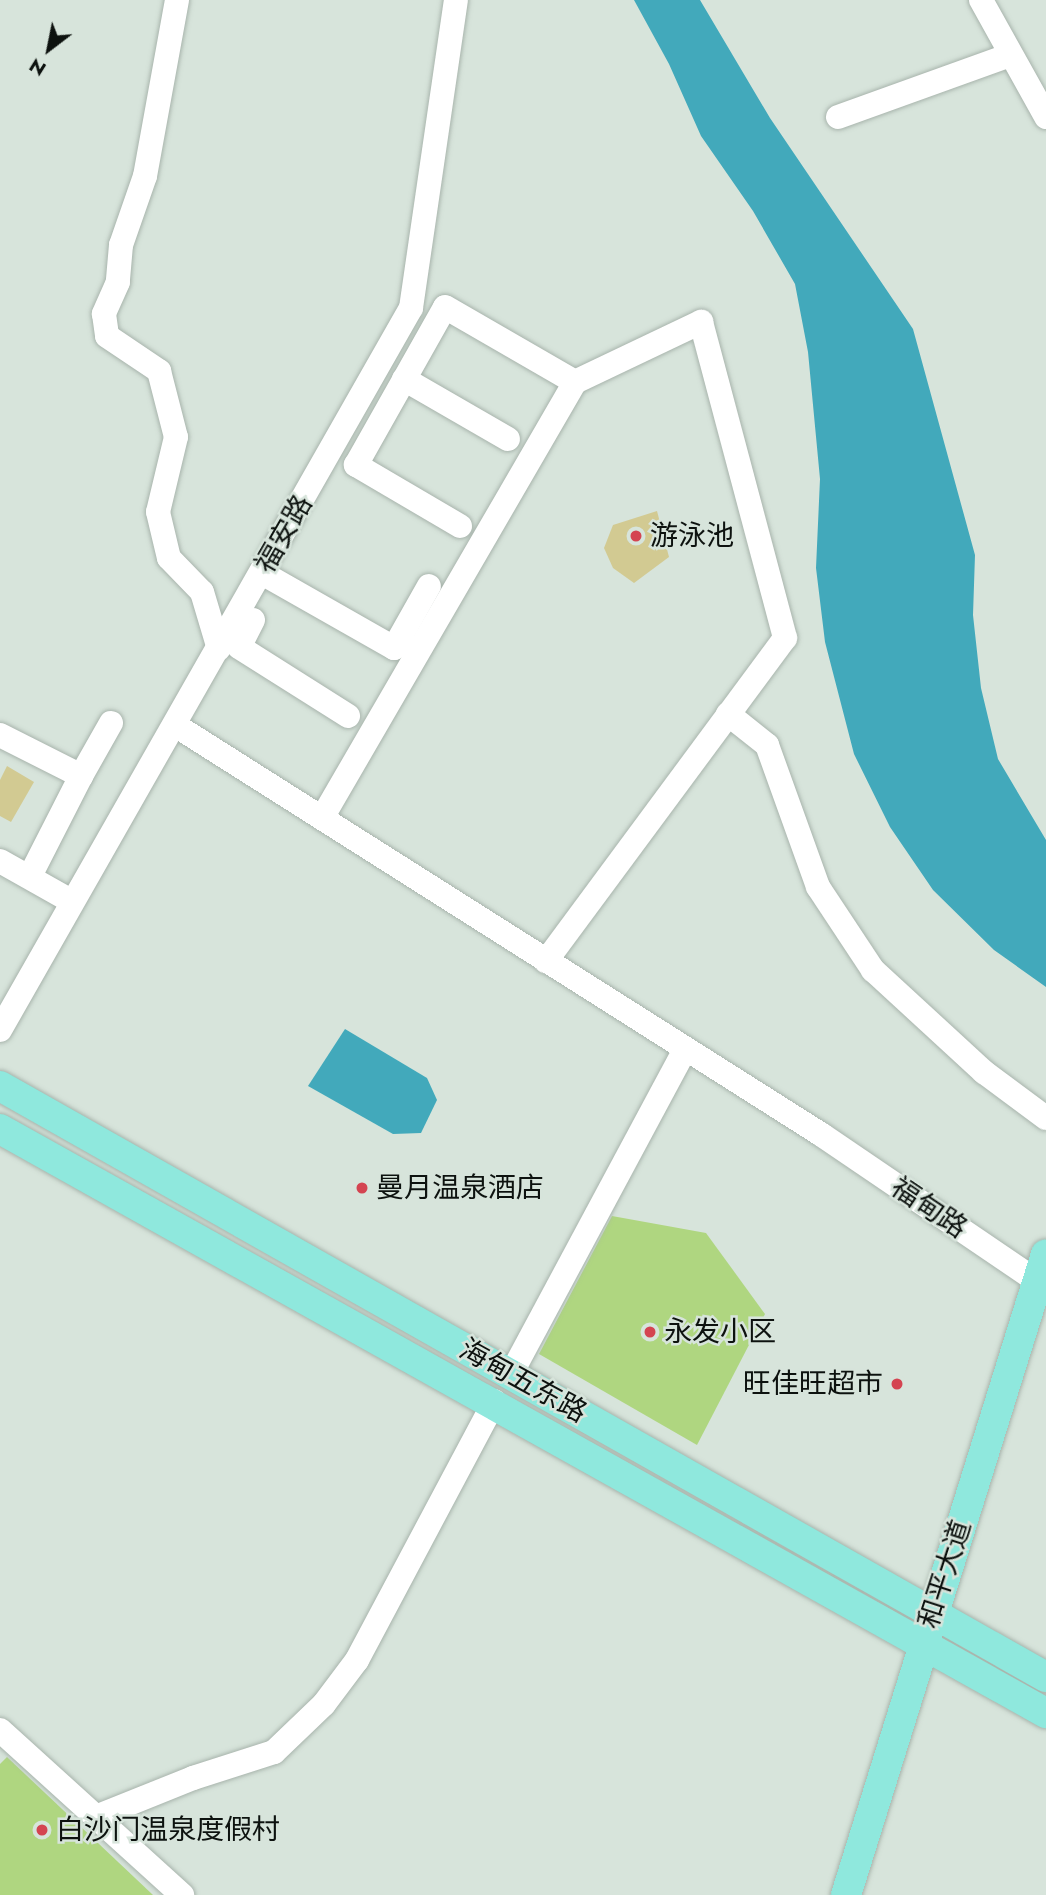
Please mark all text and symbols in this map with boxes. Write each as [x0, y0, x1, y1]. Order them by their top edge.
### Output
north arrow [14, 14, 84, 84]
text: N [24, 52, 51, 83]
street label: 福安路 [248, 489, 320, 579]
place label: 游泳池 [650, 519, 734, 553]
marker: 游泳池 [628, 528, 644, 544]
place label: 曼月温泉酒店 [376, 1171, 544, 1205]
street label: 福甸路 [885, 1171, 973, 1245]
marker: 曼月温泉酒店 [354, 1180, 370, 1196]
place label: 永发小区 [664, 1315, 776, 1349]
marker: 永发小区 [642, 1324, 658, 1340]
street label: 海甸五东路 [454, 1332, 592, 1430]
place label: 旺佳旺超市 [743, 1367, 883, 1401]
marker: 旺佳旺超市 [889, 1376, 905, 1392]
street label: 和平大道 [912, 1516, 978, 1632]
place label: 白沙门温泉度假村 [56, 1813, 280, 1847]
marker: 白沙门温泉度假村 [34, 1822, 50, 1838]

